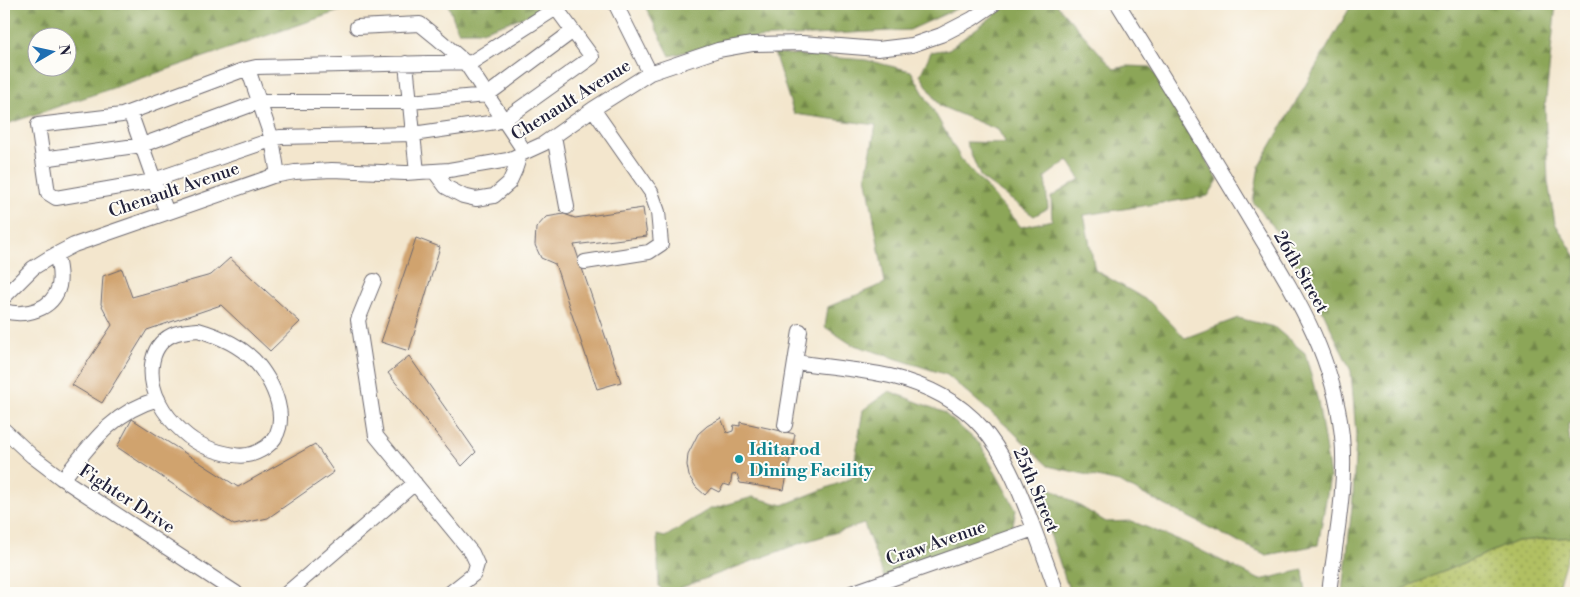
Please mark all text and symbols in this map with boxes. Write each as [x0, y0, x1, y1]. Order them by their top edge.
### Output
north arrow [28, 28, 78, 78]
text: N [54, 43, 74, 57]
street label: Chenault Avenue [507, 54, 635, 146]
street label: Chenault Avenue [105, 157, 243, 223]
street label: 26th Street [1268, 227, 1334, 318]
place label: Iditarod Dining Facility [749, 438, 874, 482]
street label: 25th Street [1008, 444, 1064, 537]
marker: Iditarod Dining Facility [733, 453, 745, 465]
street label: Fighter Drive [75, 459, 179, 539]
street label: Craw Avenue [883, 515, 989, 571]

